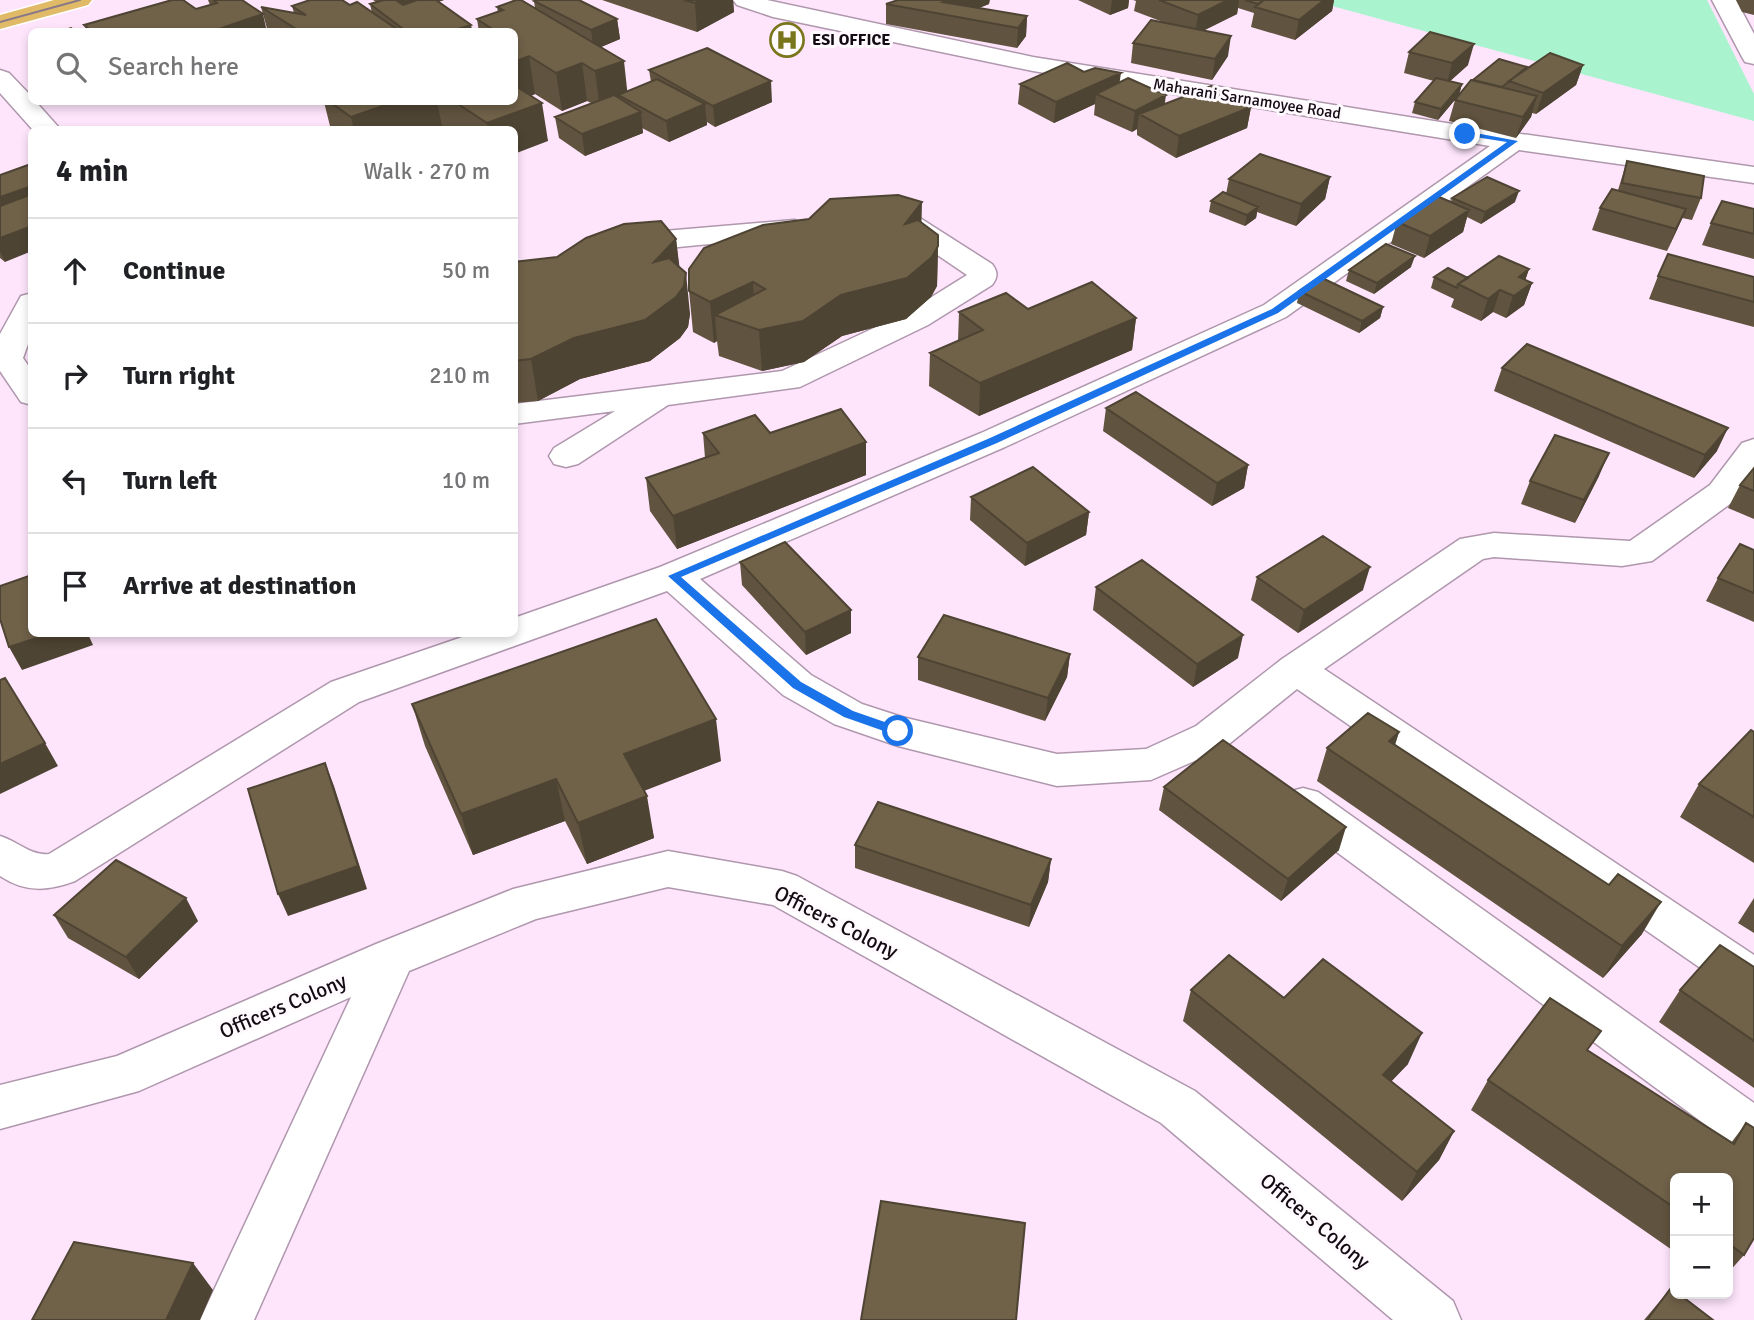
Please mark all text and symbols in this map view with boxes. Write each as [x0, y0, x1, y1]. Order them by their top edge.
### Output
hospital icon: ESI OFFICE [768, 21, 806, 59]
search box [28, 28, 518, 105]
place label: ESI OFFICE [812, 30, 890, 50]
icon: search [52, 48, 90, 86]
text: Search here [108, 51, 239, 83]
street label: Maharani Sarnamoyee Road [1152, 74, 1342, 124]
route end [1449, 118, 1480, 149]
text: 4 min [56, 153, 128, 190]
text: Walk · 270 m [364, 157, 490, 186]
icon: ahead [56, 252, 94, 290]
text: Continue [123, 255, 225, 287]
text: 50 m [442, 256, 490, 285]
icon: right [56, 357, 94, 395]
text: Turn right [123, 360, 235, 392]
text: 210 m [429, 361, 490, 390]
icon: left [56, 462, 94, 500]
text: Turn left [123, 465, 217, 497]
text: 10 m [442, 466, 490, 495]
icon: arrive [56, 567, 94, 605]
text: Arrive at destination [123, 570, 356, 602]
route start [882, 715, 913, 746]
street label: Officers Colony [770, 880, 902, 964]
street label: Officers Colony [216, 967, 351, 1044]
street label: Officers Colony [1255, 1167, 1375, 1275]
map controls [1670, 1173, 1733, 1299]
button: + [1670, 1173, 1733, 1236]
button: − [1670, 1236, 1733, 1299]

